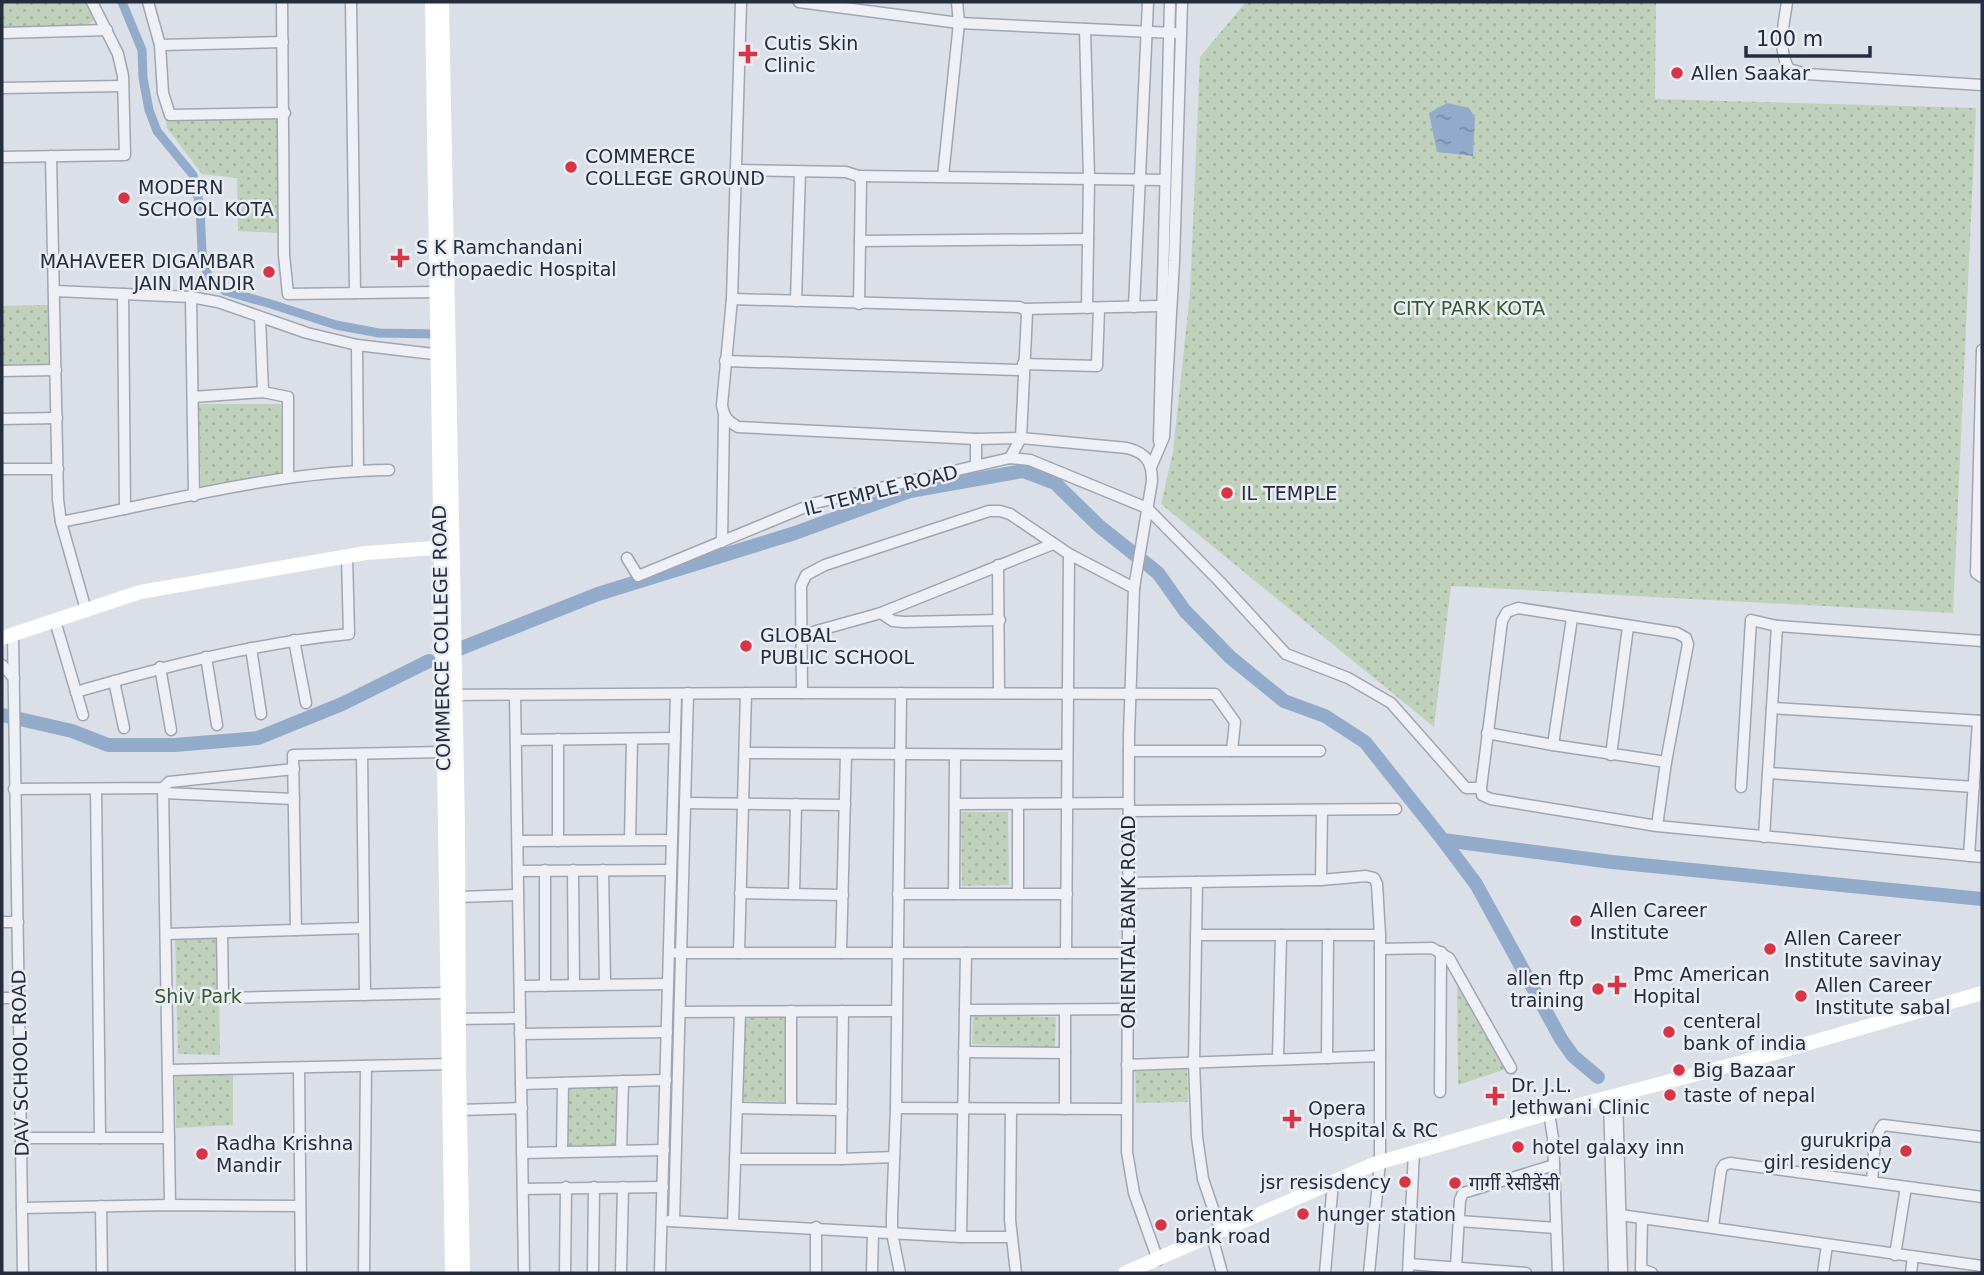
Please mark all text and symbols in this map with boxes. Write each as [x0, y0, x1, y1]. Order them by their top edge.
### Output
scale bar [1746, 14, 1870, 58]
text: 100 m [1756, 27, 1823, 51]
place label: Cutis Skin Clinic [764, 32, 858, 76]
marker: Cutis Skin Clinic [738, 44, 758, 64]
place label: Allen Saakar [1691, 62, 1810, 84]
marker: Allen Saakar [1669, 65, 1685, 81]
place label: COMMERCE COLLEGE GROUND [585, 145, 765, 189]
marker: COMMERCE COLLEGE GROUND [563, 159, 579, 175]
place label: MODERN SCHOOL KOTA [138, 176, 274, 220]
marker: MODERN SCHOOL KOTA [116, 190, 132, 206]
place label: S K Ramchandani Orthopaedic Hospital [416, 236, 617, 280]
marker: S K Ramchandani Orthopaedic Hospital [390, 248, 410, 268]
place label: MAHAVEER DIGAMBAR JAIN MANDIR [40, 250, 255, 294]
marker: MAHAVEER DIGAMBAR JAIN MANDIR [261, 264, 277, 280]
park label: CITY PARK KOTA [1393, 297, 1545, 319]
street label: IL TEMPLE ROAD [802, 460, 960, 520]
place label: IL TEMPLE [1241, 482, 1337, 504]
marker: IL TEMPLE [1219, 485, 1235, 501]
street label: COMMERCE COLLEGE ROAD [428, 505, 454, 771]
place label: GLOBAL PUBLIC SCHOOL [760, 624, 914, 668]
marker: GLOBAL PUBLIC SCHOOL [738, 638, 754, 654]
street label: ORIENTAL BANK ROAD [1117, 815, 1139, 1029]
place label: Allen Career Institute [1590, 899, 1707, 943]
marker: Allen Career Institute [1568, 913, 1584, 929]
place label: Allen Career Institute savinay [1784, 927, 1942, 971]
marker: Allen Career Institute savinay [1762, 941, 1778, 957]
place label: Pmc American Hopital [1633, 963, 1770, 1007]
place label: allen ftp training [1506, 967, 1584, 1011]
street label: DAV SCHOOL ROAD [7, 969, 33, 1157]
place label: Allen Career Institute sabal [1815, 974, 1950, 1018]
marker: Pmc American Hopital [1607, 975, 1627, 995]
marker: allen ftp training [1590, 981, 1606, 997]
park label: Shiv Park [154, 985, 242, 1007]
marker: Allen Career Institute sabal [1793, 988, 1809, 1004]
place label: centeral bank of india [1683, 1010, 1806, 1054]
marker: centeral bank of india [1661, 1024, 1677, 1040]
place label: Big Bazaar [1693, 1059, 1795, 1081]
marker: Big Bazaar [1671, 1062, 1687, 1078]
place label: Dr. J.L. Jethwani Clinic [1510, 1074, 1650, 1118]
place label: taste of nepal [1684, 1084, 1815, 1106]
marker: Dr. J.L. Jethwani Clinic [1485, 1086, 1505, 1106]
marker: taste of nepal [1662, 1087, 1678, 1103]
place label: Opera Hospital & RC [1308, 1097, 1438, 1141]
marker: Opera Hospital & RC [1282, 1109, 1302, 1129]
place label: gurukripa girl residency [1764, 1129, 1892, 1173]
place label: Radha Krishna Mandir [216, 1132, 353, 1176]
place label: hotel galaxy inn [1532, 1136, 1685, 1158]
marker: hotel galaxy inn [1510, 1139, 1526, 1155]
marker: gurukripa girl residency [1898, 1143, 1914, 1159]
marker: Radha Krishna Mandir [194, 1146, 210, 1162]
place label: jsr resisdency [1259, 1171, 1391, 1193]
place label: गार्गी रेसीडेंसी [1469, 1172, 1561, 1194]
marker: jsr resisdency [1397, 1174, 1413, 1190]
marker: गार्गी रेसीडेंसी [1447, 1175, 1463, 1191]
place label: orientak bank road [1175, 1203, 1271, 1247]
place label: hunger station [1317, 1203, 1456, 1225]
marker: hunger station [1295, 1206, 1311, 1222]
marker: orientak bank road [1153, 1217, 1169, 1233]

